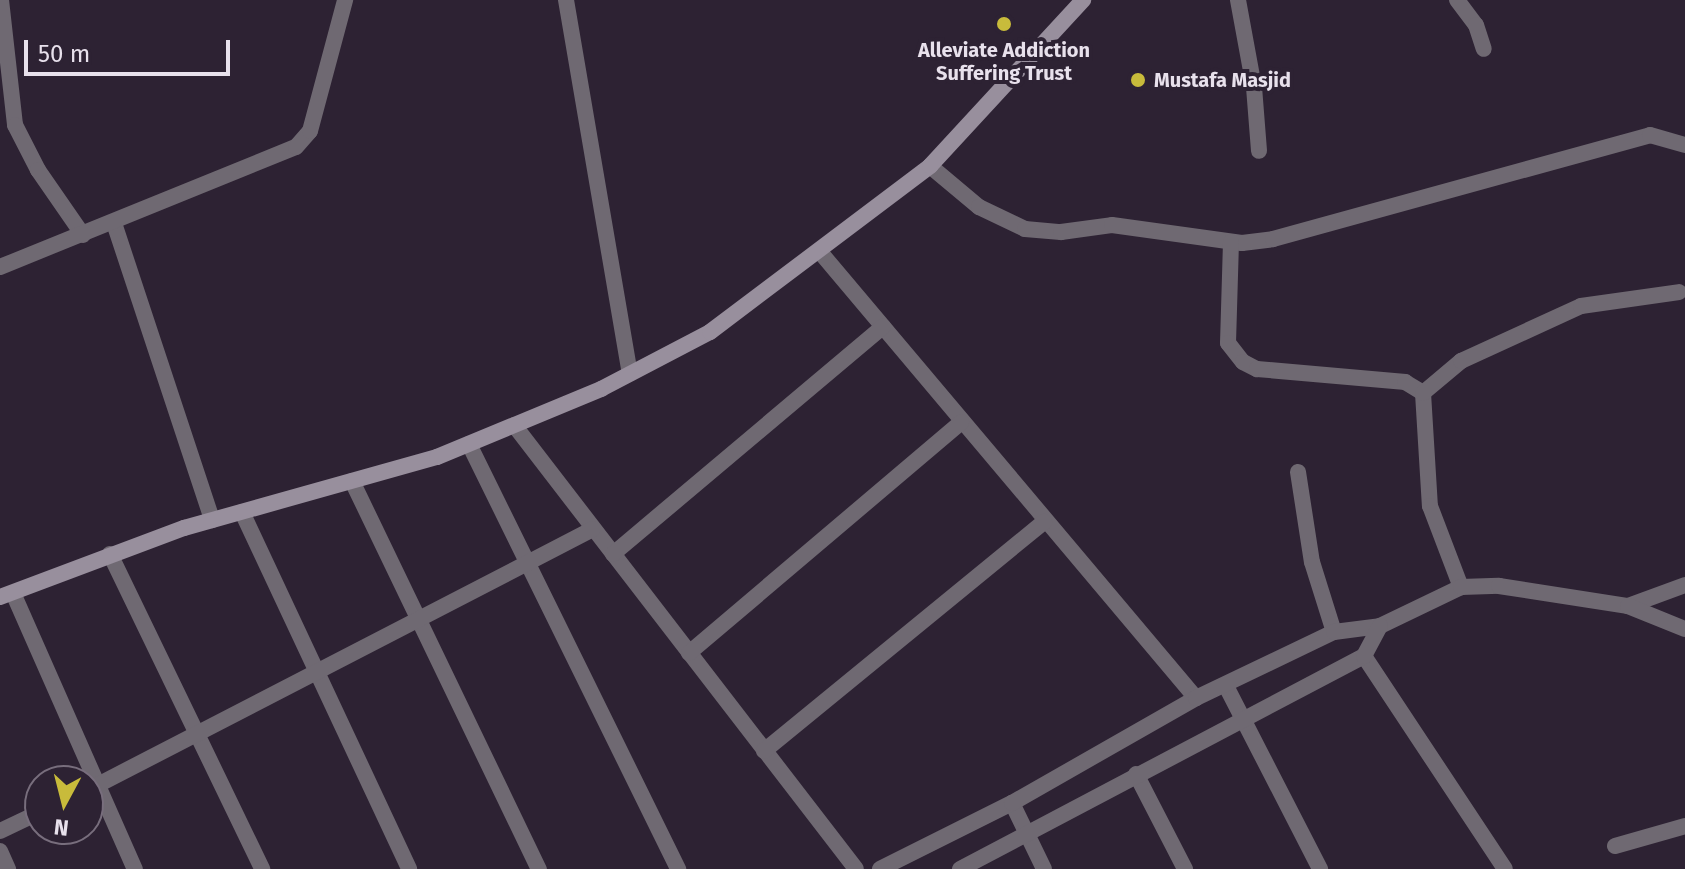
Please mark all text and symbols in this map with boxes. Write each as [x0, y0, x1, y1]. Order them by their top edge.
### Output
marker: Alleviate Addiction Suffering Trust [993, 13, 1015, 35]
scale bar [28, 24, 234, 74]
place label: Alleviate Addiction Suffering Trust [918, 38, 1090, 85]
text: 50 m [38, 40, 90, 68]
place label: Mustafa Masjid [1154, 68, 1291, 92]
marker: Mustafa Masjid [1129, 71, 1147, 89]
north arrow [24, 765, 104, 845]
text: N [52, 813, 70, 842]

